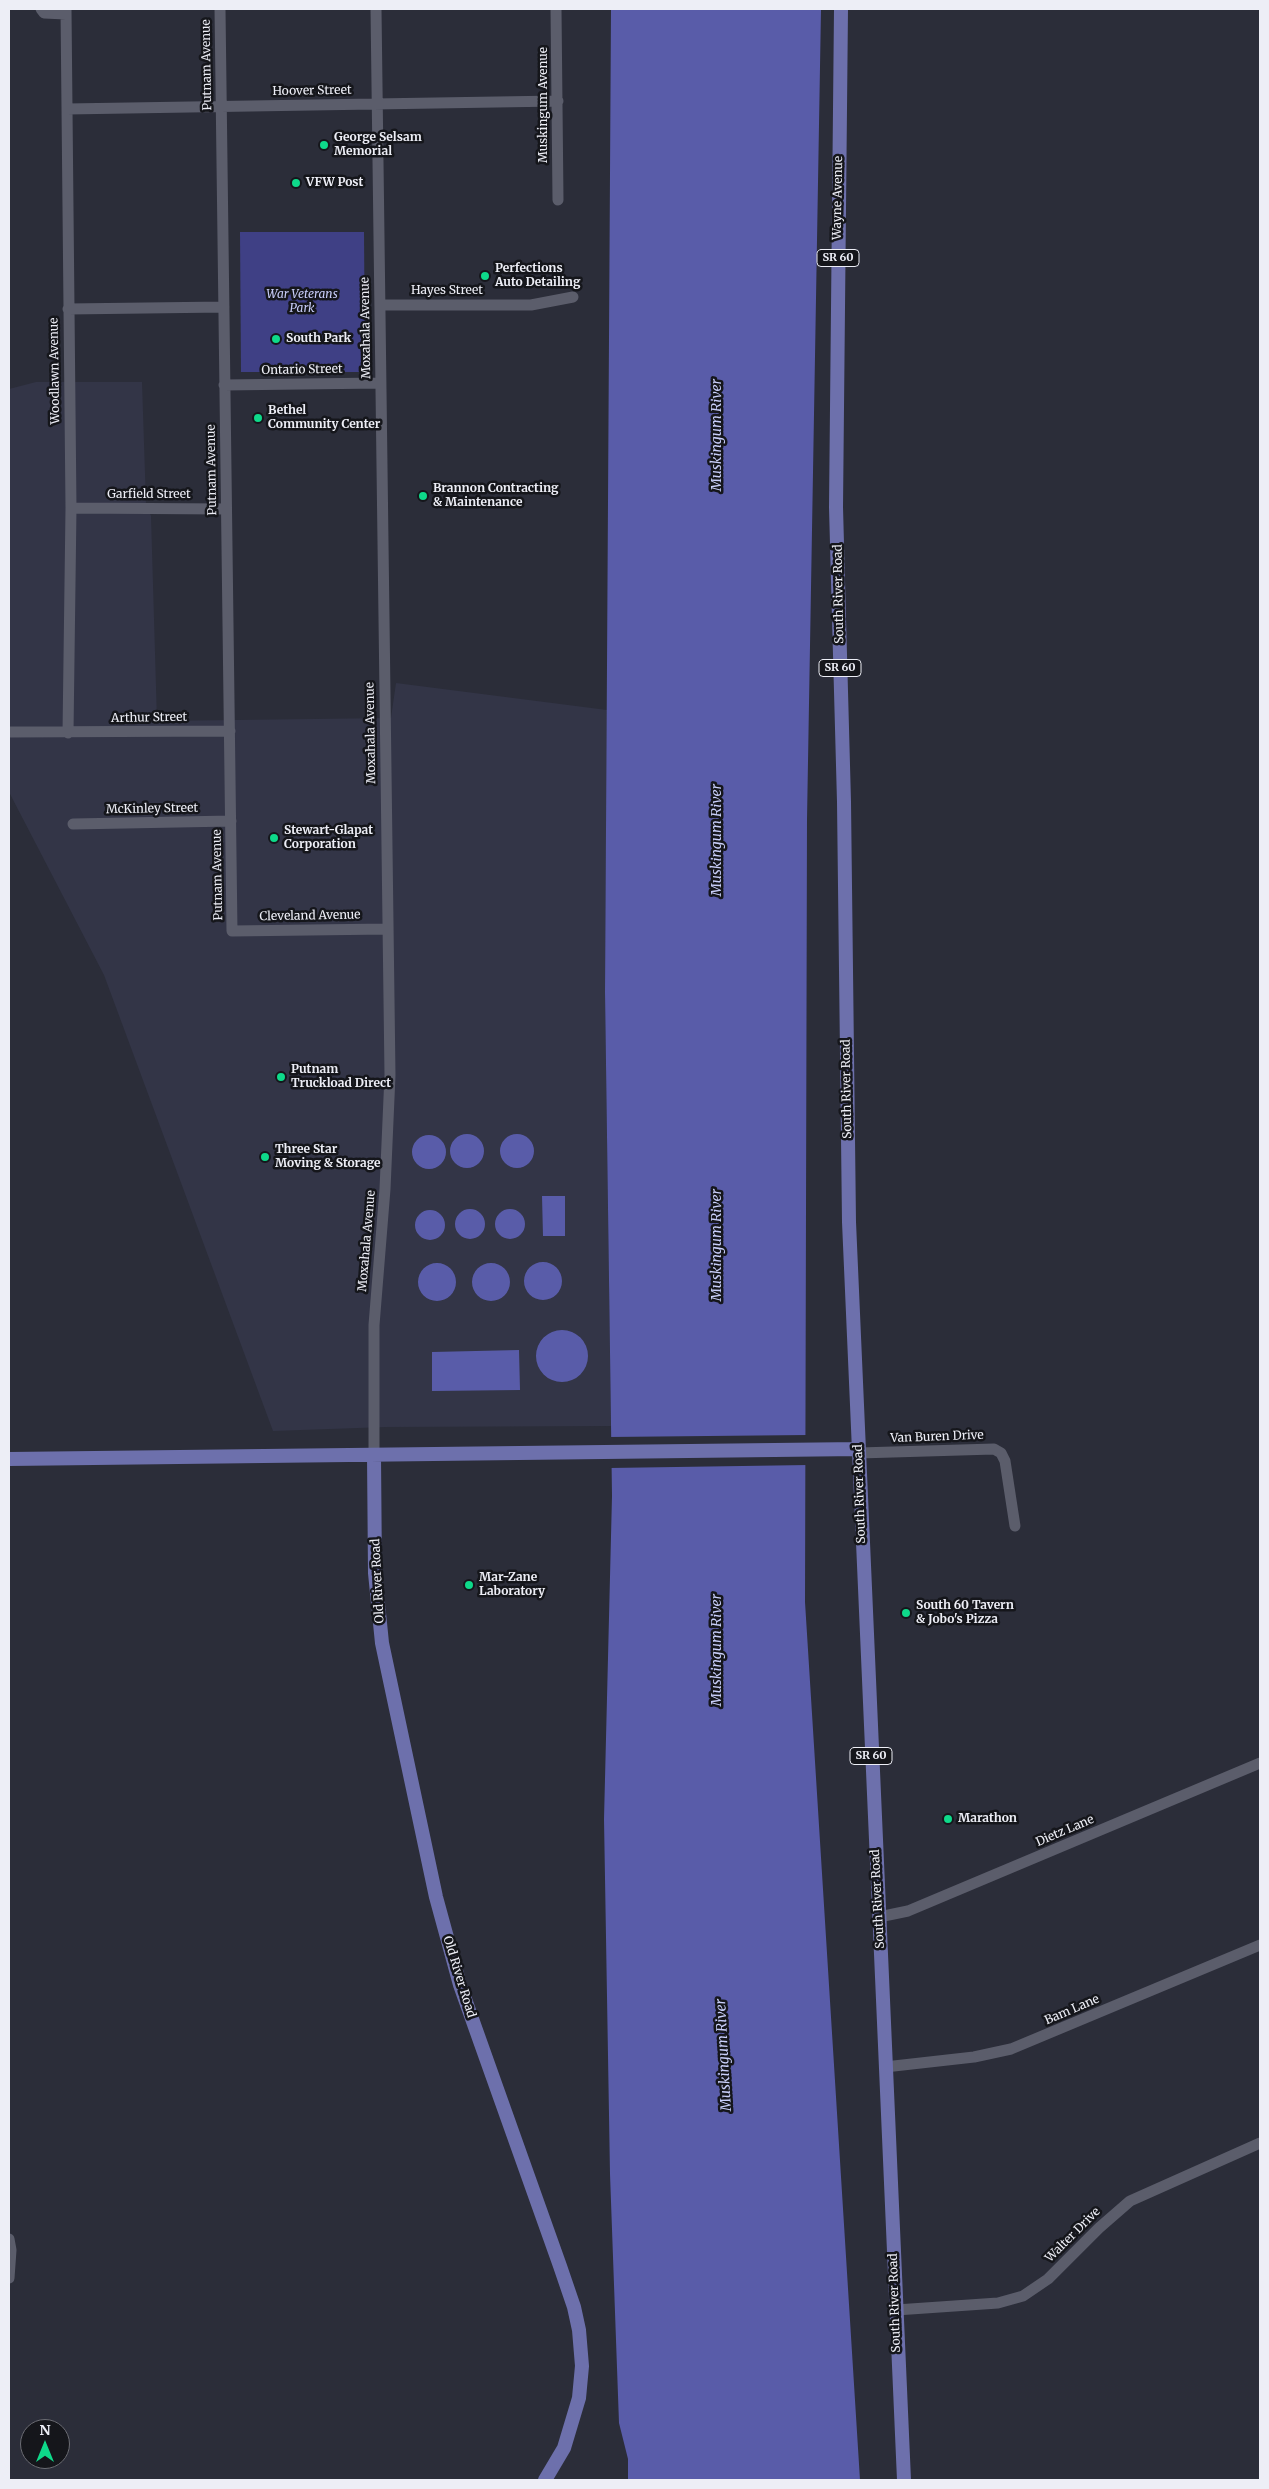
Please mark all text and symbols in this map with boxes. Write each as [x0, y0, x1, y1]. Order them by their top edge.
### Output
street label: Putnam Avenue [199, 19, 215, 111]
street label: Muskingum Avenue [537, 47, 551, 163]
street label: Hoover Street [272, 83, 352, 99]
place label: George Selsam Memorial [334, 131, 422, 159]
marker: George Selsam Memorial [318, 139, 330, 151]
street label: Wayne Avenue [830, 156, 846, 240]
place label: VFW Post [306, 176, 363, 190]
marker: VFW Post [290, 177, 302, 189]
road number: SR 60 [817, 250, 859, 266]
place label: Perfections Auto Detailing [495, 262, 580, 290]
marker: Perfections Auto Detailing [479, 270, 491, 282]
street label: Moxahala Avenue [358, 277, 374, 379]
street label: Hayes Street [411, 284, 483, 298]
park label: War Veterans Park [266, 288, 338, 316]
street label: Woodlawn Avenue [47, 318, 63, 424]
place label: South Park [286, 332, 351, 346]
marker: South Park [270, 333, 282, 345]
street label: Ontario Street [261, 362, 343, 378]
water label: Muskingum River [709, 379, 725, 491]
place label: Bethel Community Center [268, 404, 380, 432]
marker: Bethel Community Center [252, 412, 264, 424]
street label: Putnam Avenue [204, 424, 220, 516]
place label: Brannon Contracting & Maintenance [433, 482, 559, 510]
street label: Garfield Street [107, 488, 191, 502]
marker: Brannon Contracting & Maintenance [417, 490, 429, 502]
street label: South River Road [831, 544, 847, 644]
road number: SR 60 [819, 660, 861, 676]
street label: Moxahala Avenue [363, 682, 379, 784]
street label: Arthur Street [111, 710, 187, 726]
water label: Muskingum River [709, 784, 725, 896]
street label: McKinley Street [106, 801, 198, 817]
place label: Stewart-Glapat Corporation [284, 824, 373, 852]
street label: Putnam Avenue [210, 829, 226, 921]
marker: Stewart-Glapat Corporation [268, 832, 280, 844]
street label: Cleveland Avenue [259, 908, 361, 924]
street label: South River Road [839, 1039, 855, 1139]
place label: Putnam Truckload Direct [291, 1063, 391, 1091]
marker: Putnam Truckload Direct [275, 1071, 287, 1083]
place label: Three Star Moving & Storage [275, 1143, 381, 1171]
marker: Three Star Moving & Storage [259, 1151, 271, 1163]
water label: Muskingum River [709, 1189, 725, 1301]
street label: Moxahala Avenue [355, 1190, 379, 1292]
street label: Van Buren Drive [890, 1428, 984, 1446]
street label: South River Road [851, 1444, 869, 1544]
street label: Old River Road [369, 1538, 387, 1624]
place label: Mar-Zane Laboratory [479, 1571, 545, 1599]
marker: Mar-Zane Laboratory [463, 1579, 475, 1591]
water label: Muskingum River [709, 1594, 725, 1706]
place label: South 60 Tavern & Jobo's Pizza [916, 1599, 1014, 1627]
marker: South 60 Tavern & Jobo's Pizza [900, 1607, 912, 1619]
road number: SR 60 [850, 1748, 892, 1764]
place label: Marathon [958, 1812, 1017, 1826]
street label: Dietz Lane [1034, 1812, 1096, 1850]
marker: Marathon [942, 1813, 954, 1825]
street label: South River Road [868, 1849, 888, 1949]
street label: Old River Road [440, 1934, 478, 2020]
street label: Bam Lane [1042, 1992, 1102, 2028]
water label: Muskingum River [713, 1998, 735, 2112]
street label: Walter Drive [1043, 2205, 1103, 2265]
street label: South River Road [886, 2253, 904, 2353]
north arrow [20, 2419, 70, 2469]
text: N [39, 2421, 51, 2439]

